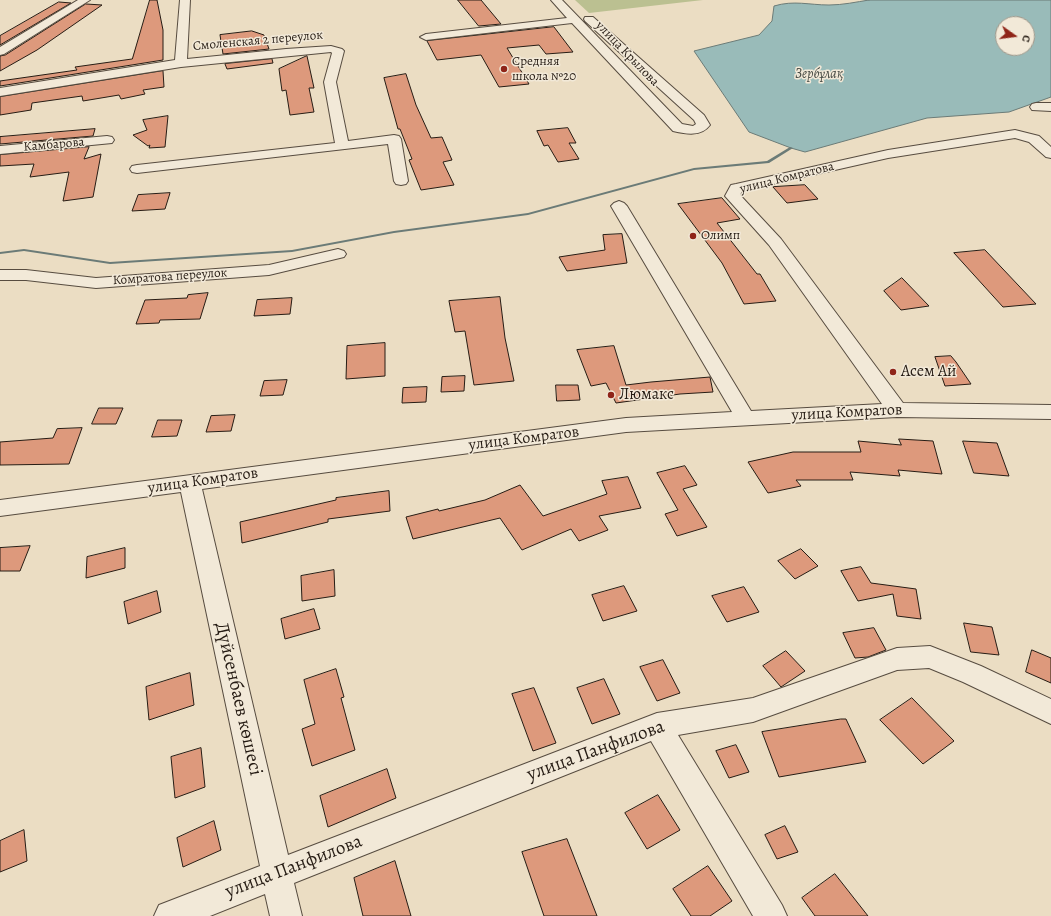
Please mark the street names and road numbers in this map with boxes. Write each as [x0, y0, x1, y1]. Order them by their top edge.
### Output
street label: улица Крылова [592, 18, 662, 90]
street label: Смоленская 2 переулок [192, 28, 324, 54]
street label: Камбарова [23, 135, 85, 155]
street label: улица Комратова [738, 159, 836, 197]
street label: Комратова переулок [112, 265, 228, 289]
street label: улица Комратов [791, 401, 903, 425]
street label: улица Комратов [468, 423, 580, 455]
street label: улица Комратов [147, 464, 259, 498]
street label: Дүйсенбаев көшесі [209, 620, 267, 778]
street label: улица Панфилова [524, 716, 668, 786]
street label: улица Панфилова [222, 830, 366, 904]

